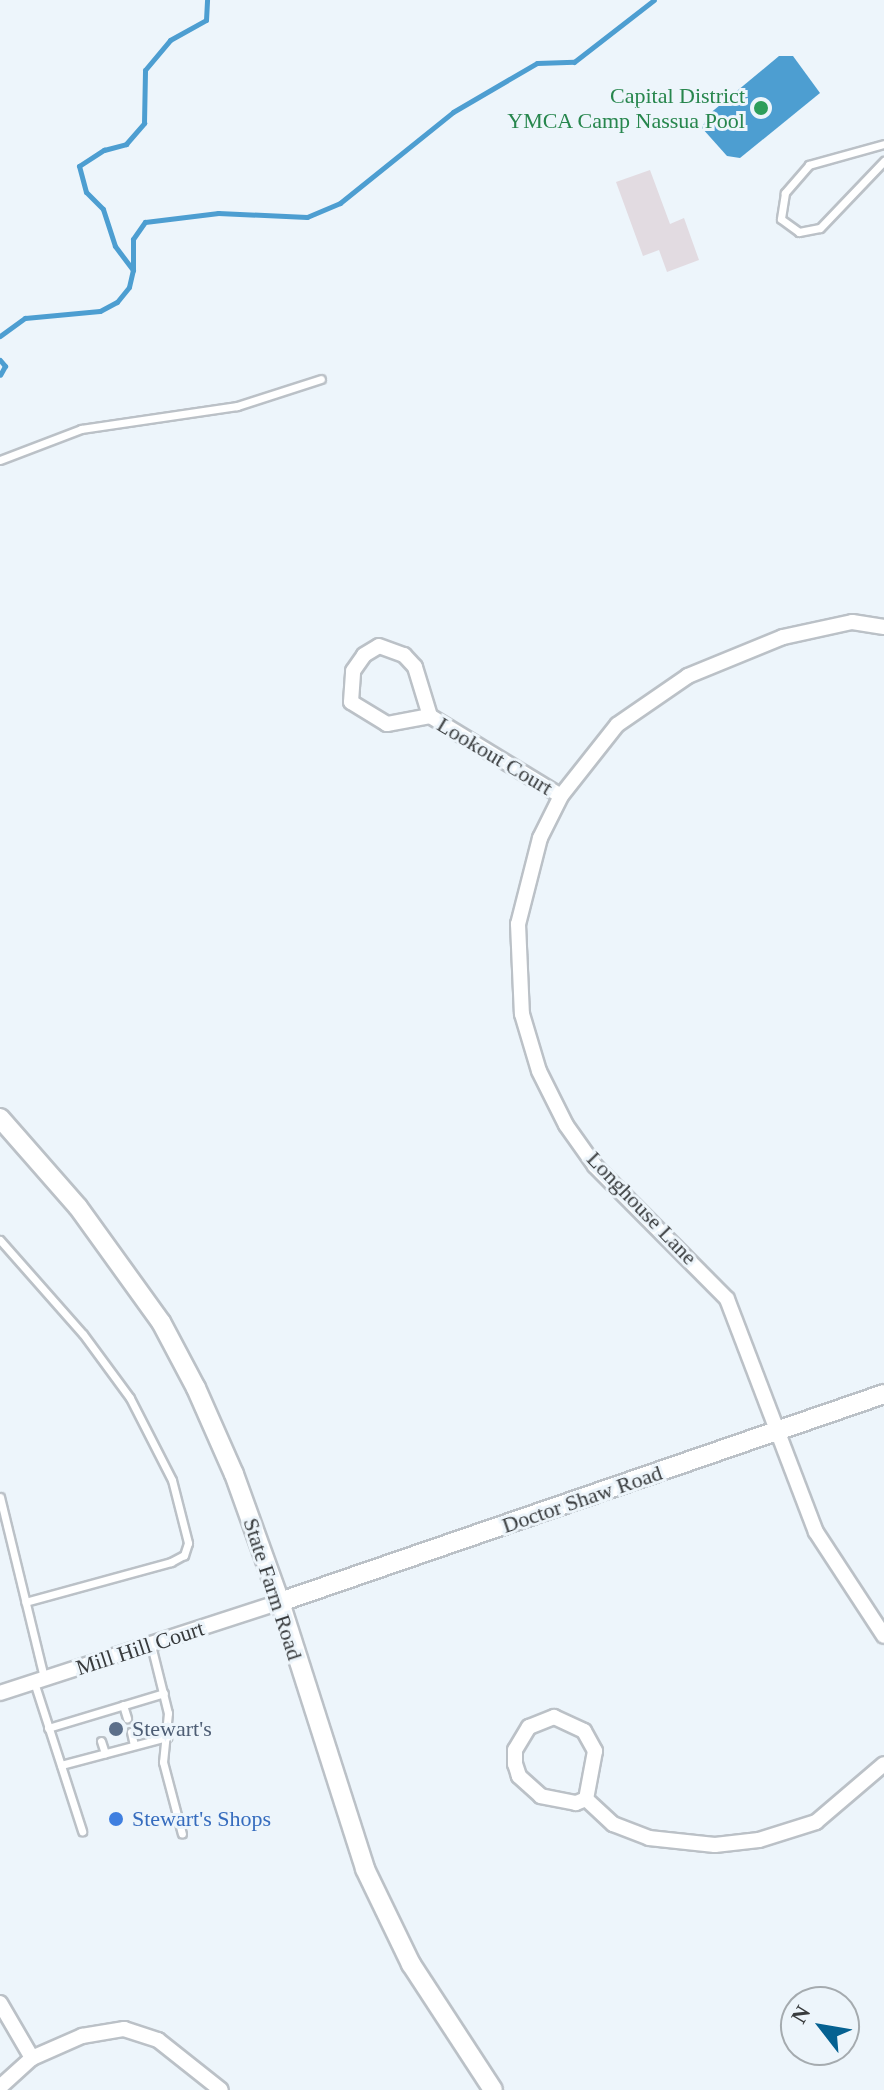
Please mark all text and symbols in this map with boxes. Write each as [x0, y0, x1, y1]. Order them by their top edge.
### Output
place label: Capital District YMCA Camp Nassua Pool [506, 82, 745, 134]
marker: Capital District YMCA Camp Nassua Pool [752, 99, 770, 117]
street label: Lookout Court [432, 711, 558, 801]
street label: Longhouse Lane [581, 1146, 703, 1270]
street label: Doctor Shaw Road [499, 1459, 665, 1539]
street label: State Farm Road [238, 1515, 308, 1663]
street label: Mill Hill Court [73, 1615, 207, 1681]
place label: Stewart's [132, 1716, 212, 1742]
marker: Stewart's [107, 1720, 125, 1738]
place label: Stewart's Shops [132, 1806, 271, 1832]
marker: Stewart's Shops [107, 1810, 125, 1828]
north arrow [780, 1986, 860, 2066]
text: N [786, 2001, 816, 2028]

